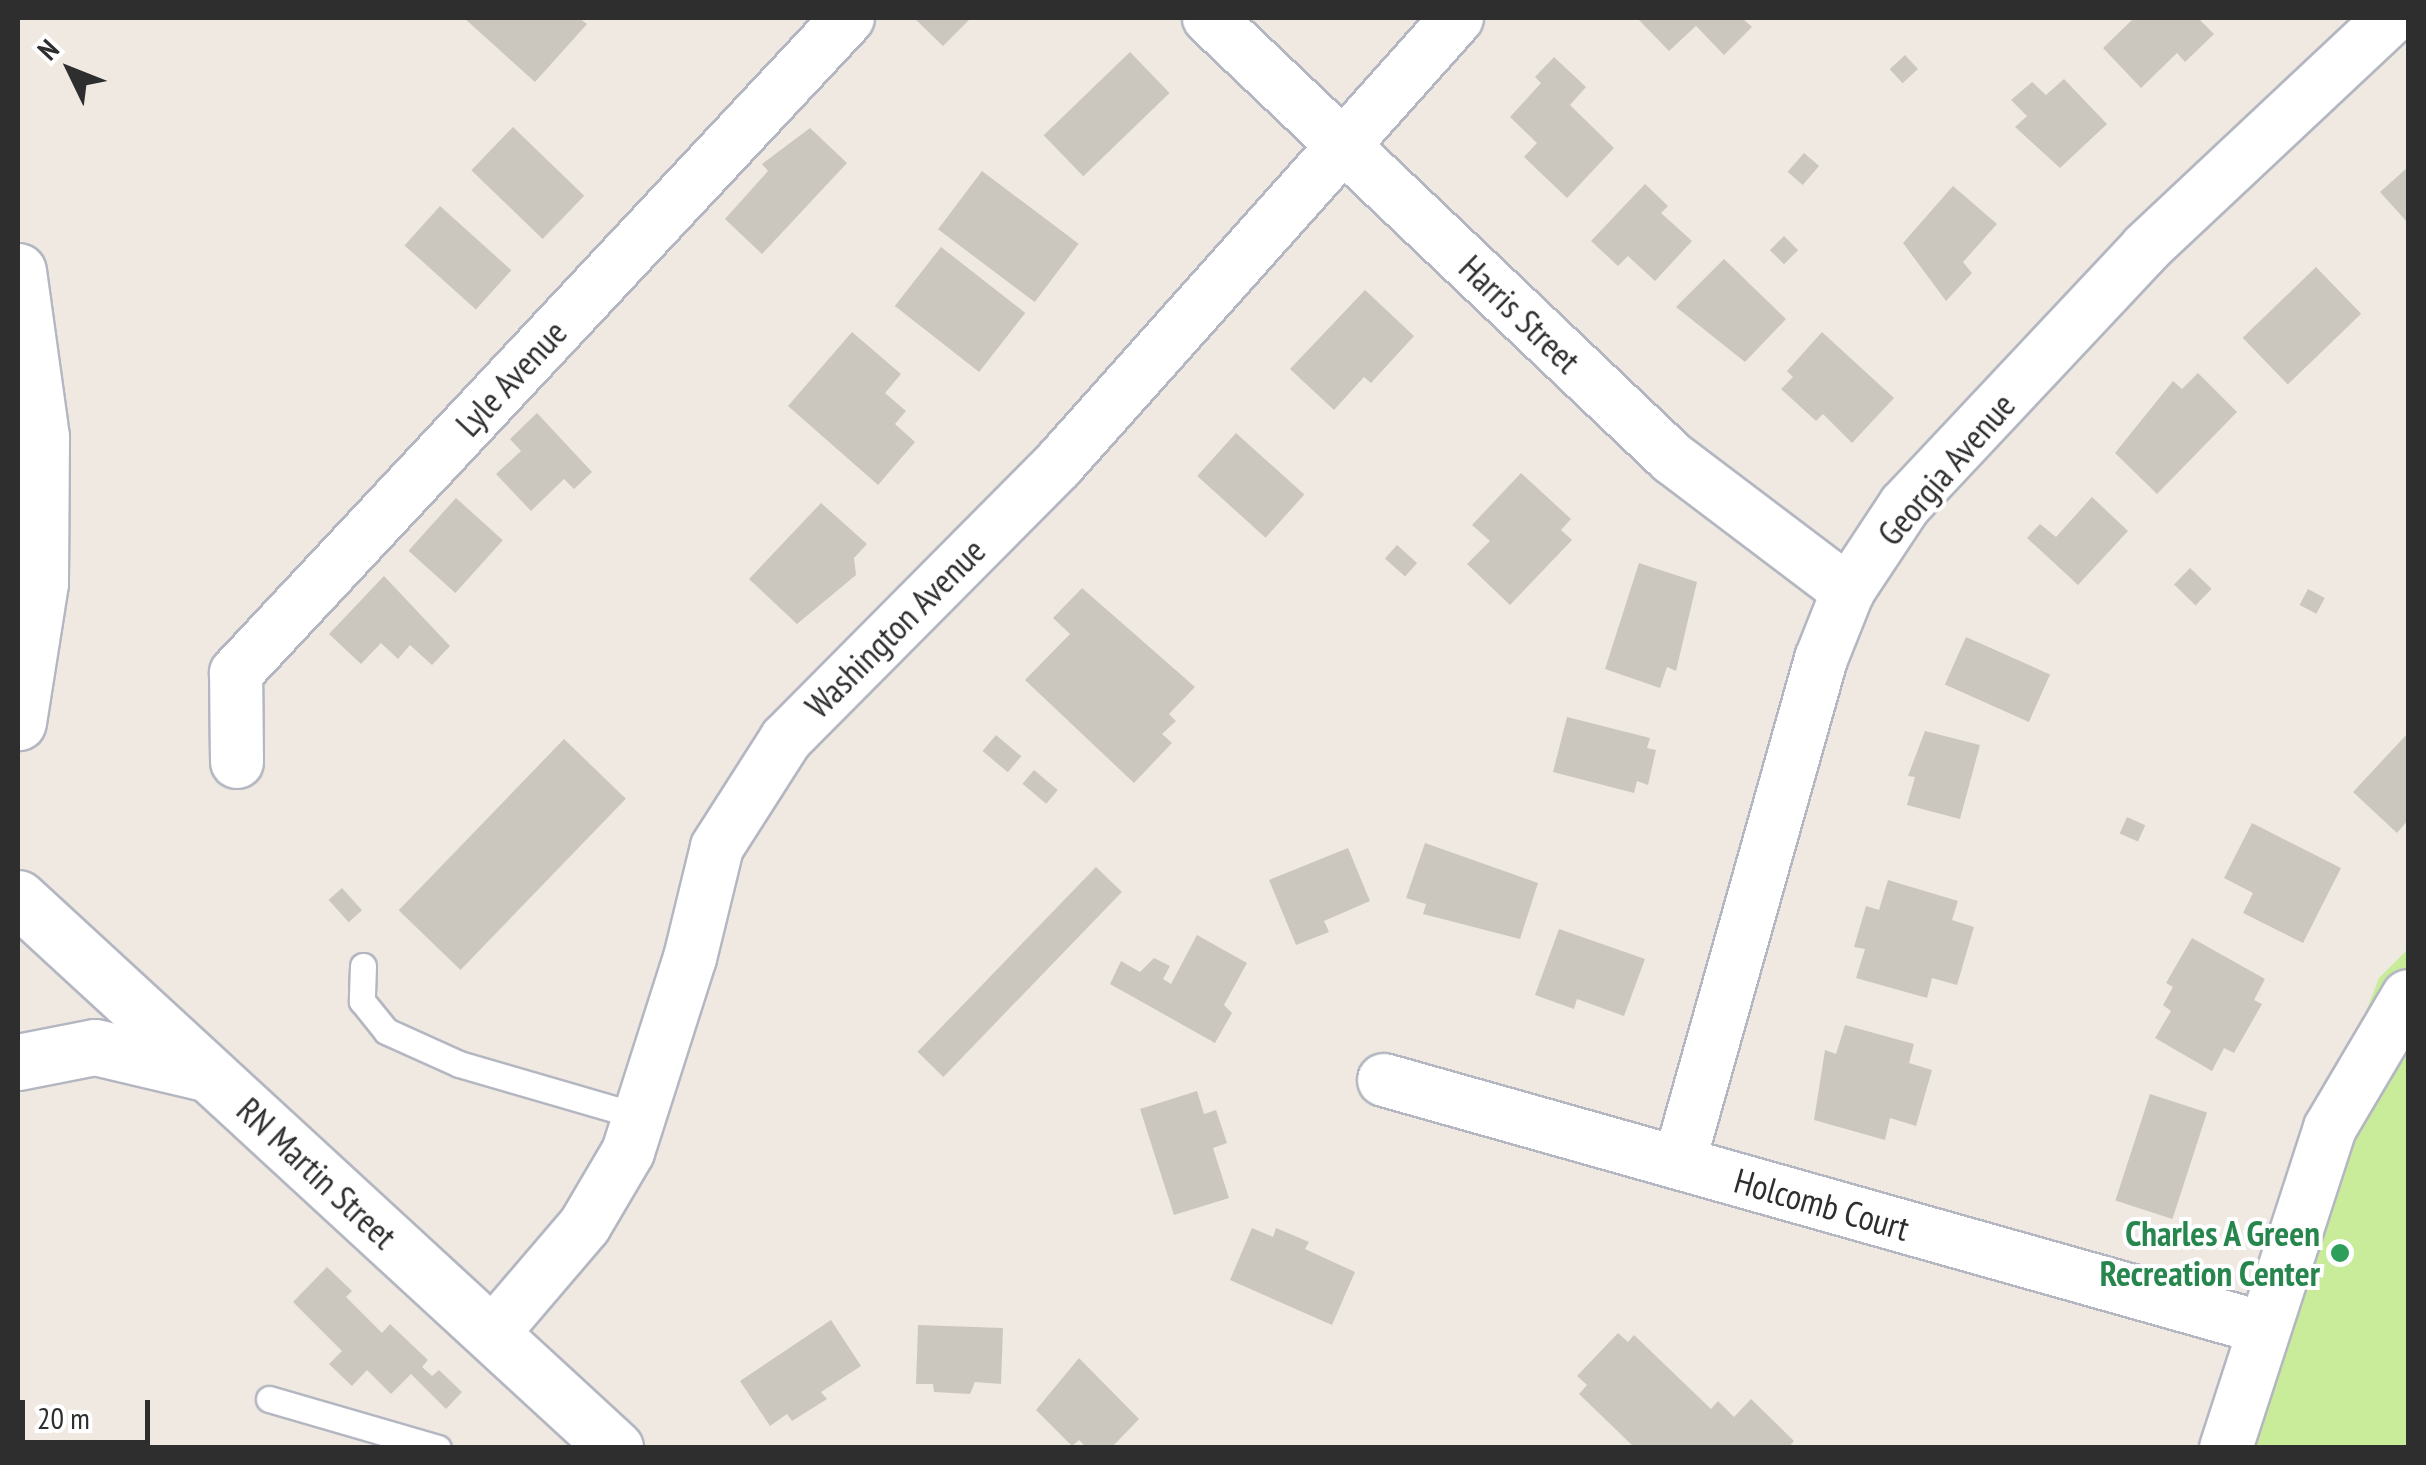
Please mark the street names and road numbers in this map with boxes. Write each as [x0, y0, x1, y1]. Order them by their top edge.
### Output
street label: Harris Street [1451, 246, 1589, 382]
street label: Lyle Avenue [447, 311, 575, 445]
street label: Georgia Avenue [1868, 384, 2024, 554]
street label: Washington Avenue [796, 529, 994, 727]
street label: RN Martin Street [229, 1089, 405, 1257]
street label: Holcomb Court [1730, 1159, 1914, 1249]

